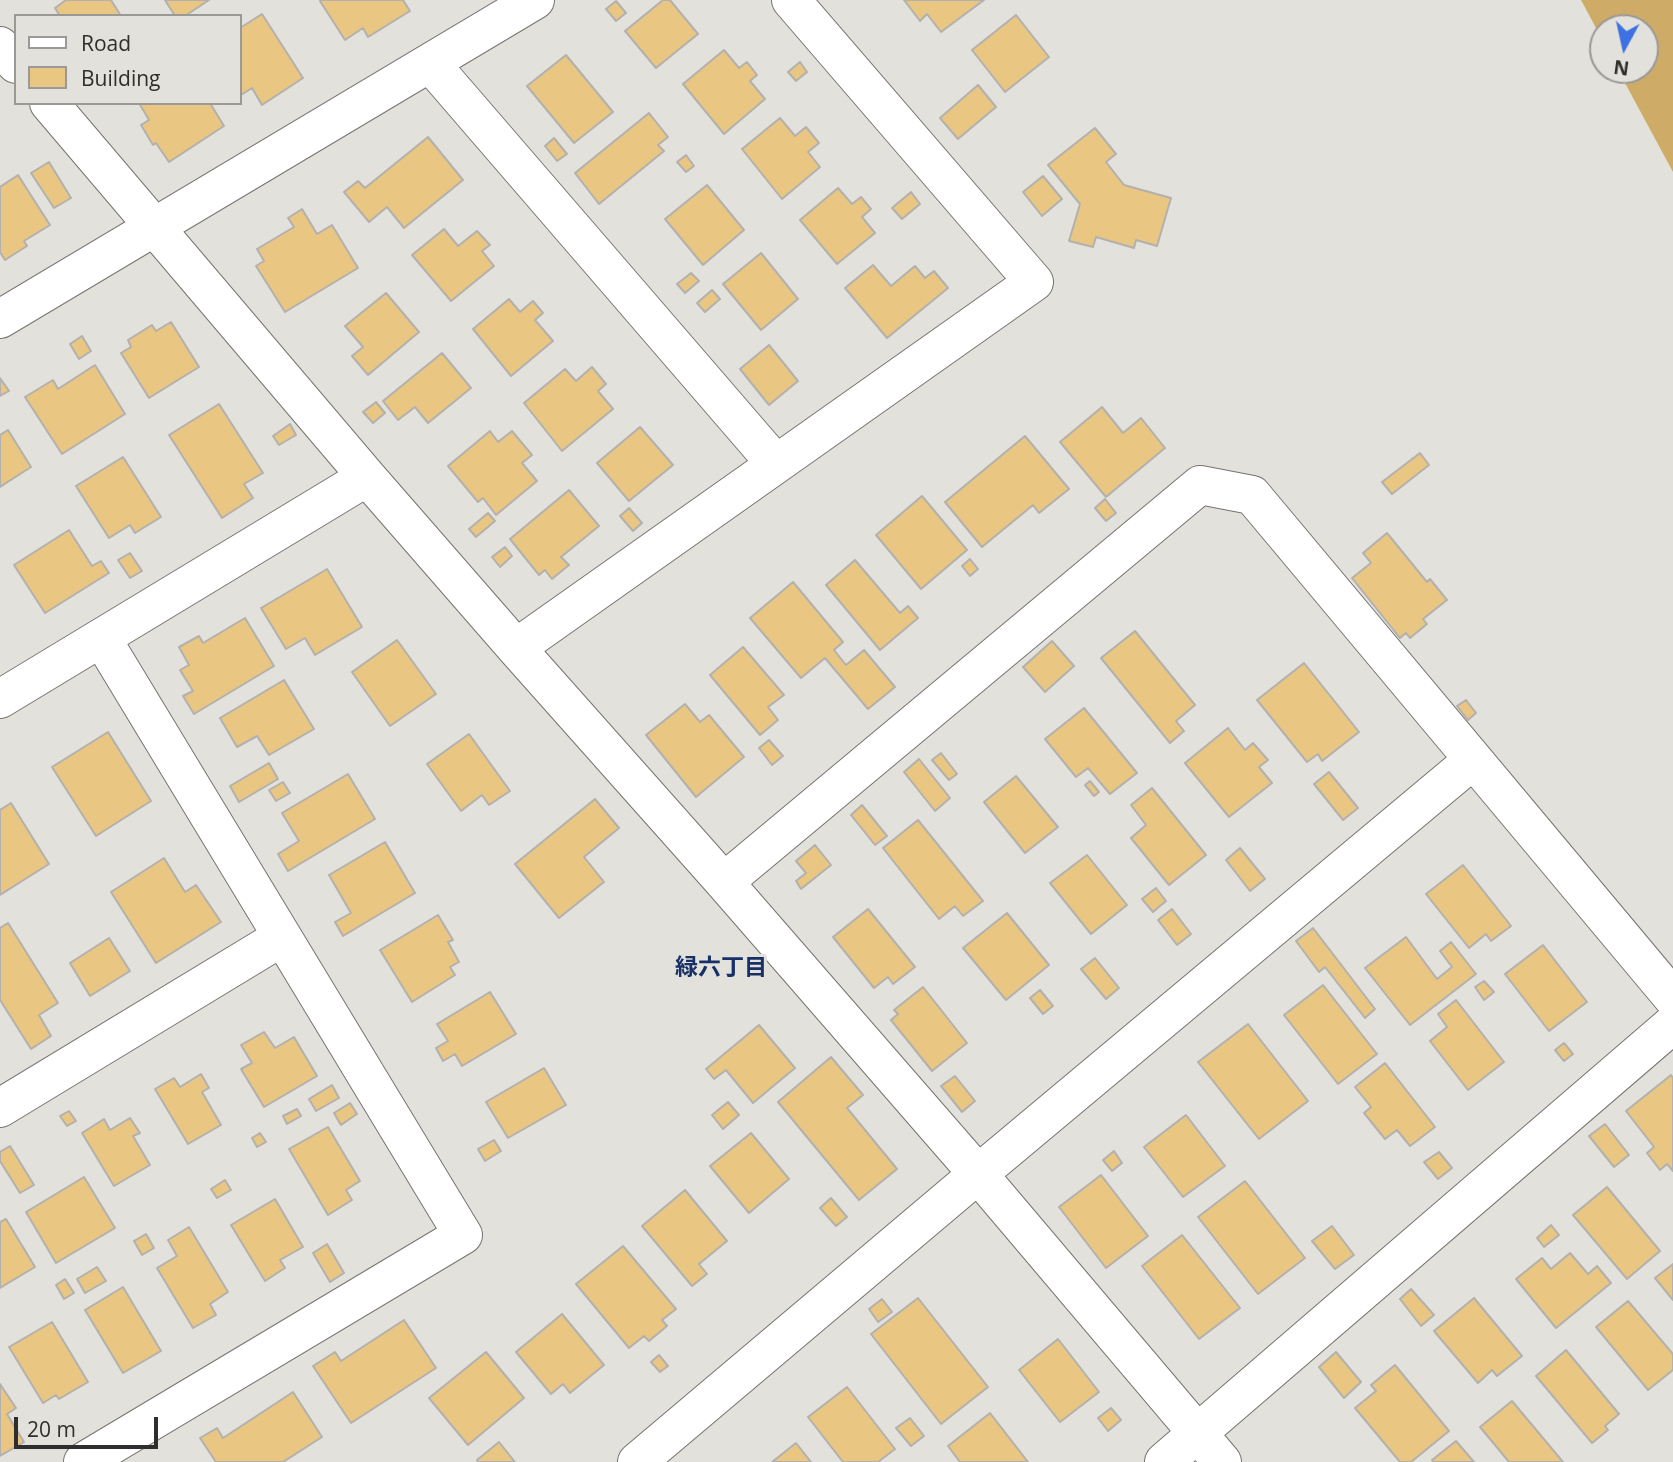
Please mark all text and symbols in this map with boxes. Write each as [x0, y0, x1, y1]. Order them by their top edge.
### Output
legend [14, 14, 242, 105]
north arrow [1589, 14, 1659, 84]
text: Road [81, 29, 131, 57]
text: N [1612, 54, 1631, 82]
text: Building [81, 64, 160, 92]
district label: 緑六丁目 [675, 954, 767, 982]
scale bar [18, 1402, 161, 1446]
text: 20 m [27, 1415, 76, 1443]

